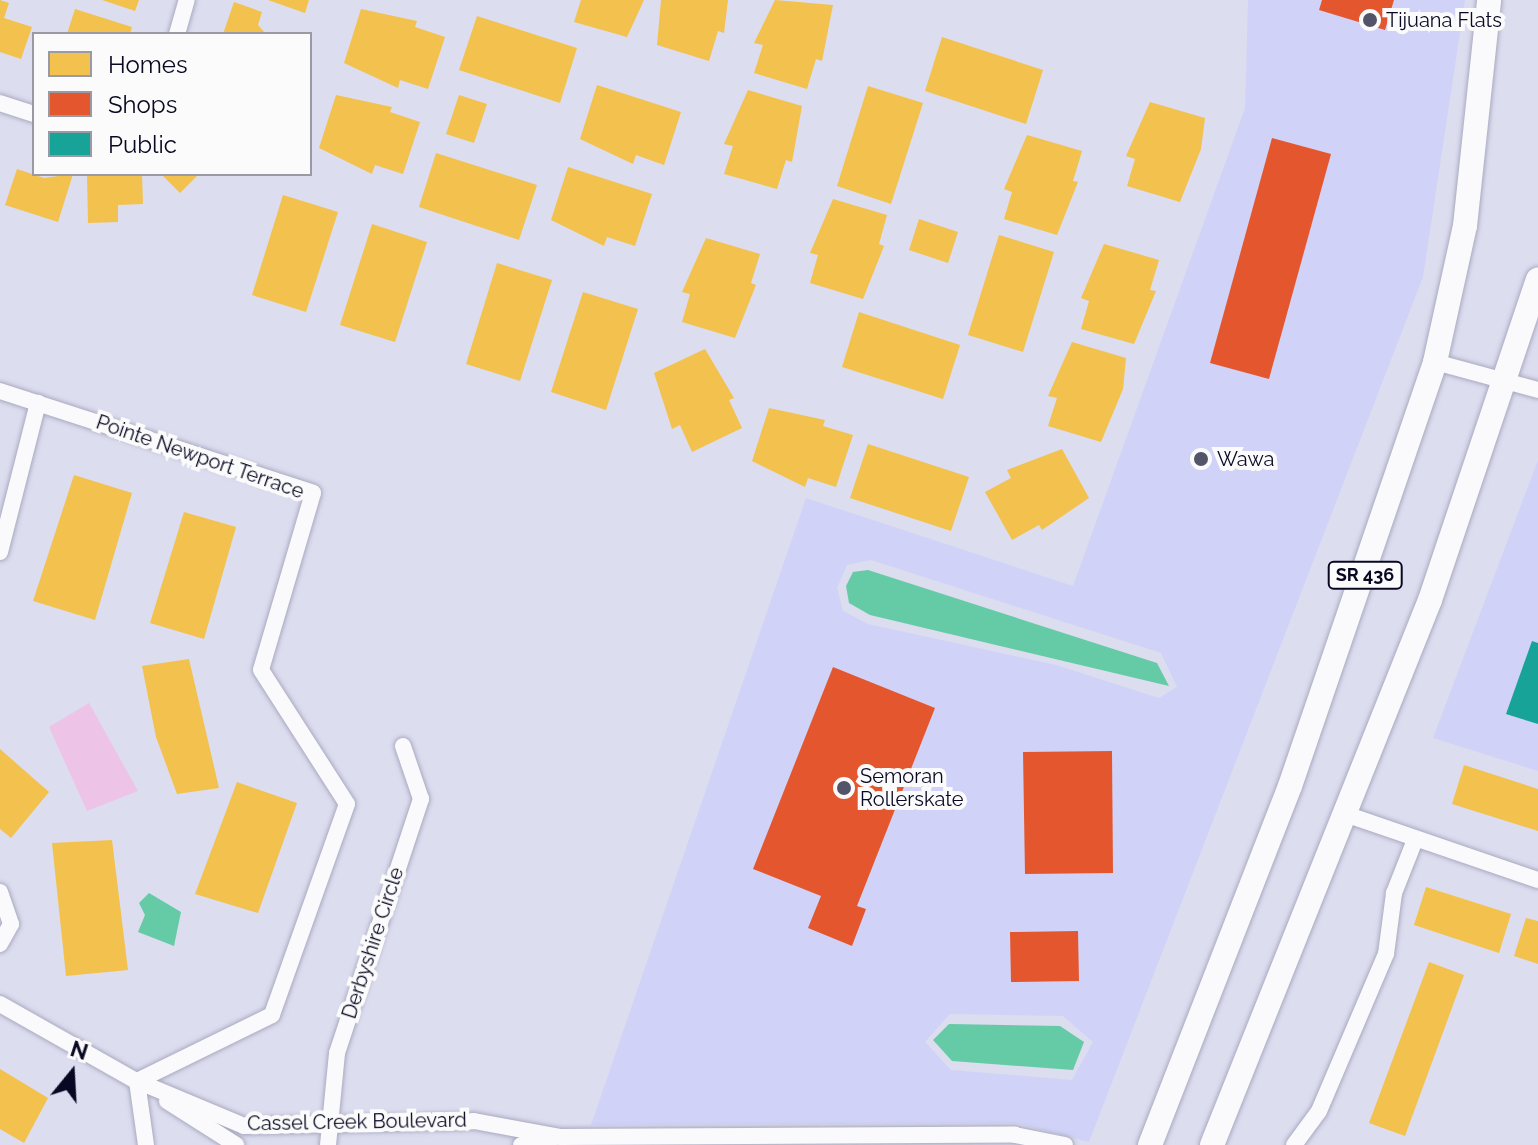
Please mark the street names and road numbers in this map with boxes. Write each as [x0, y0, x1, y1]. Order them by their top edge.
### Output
street label: Pointe Newport Terrace [93, 410, 307, 504]
road number: SR 436 [1327, 561, 1403, 589]
street label: Derbyshire Circle [337, 864, 409, 1022]
street label: Cassel Creek Boulevard [247, 1108, 467, 1136]

